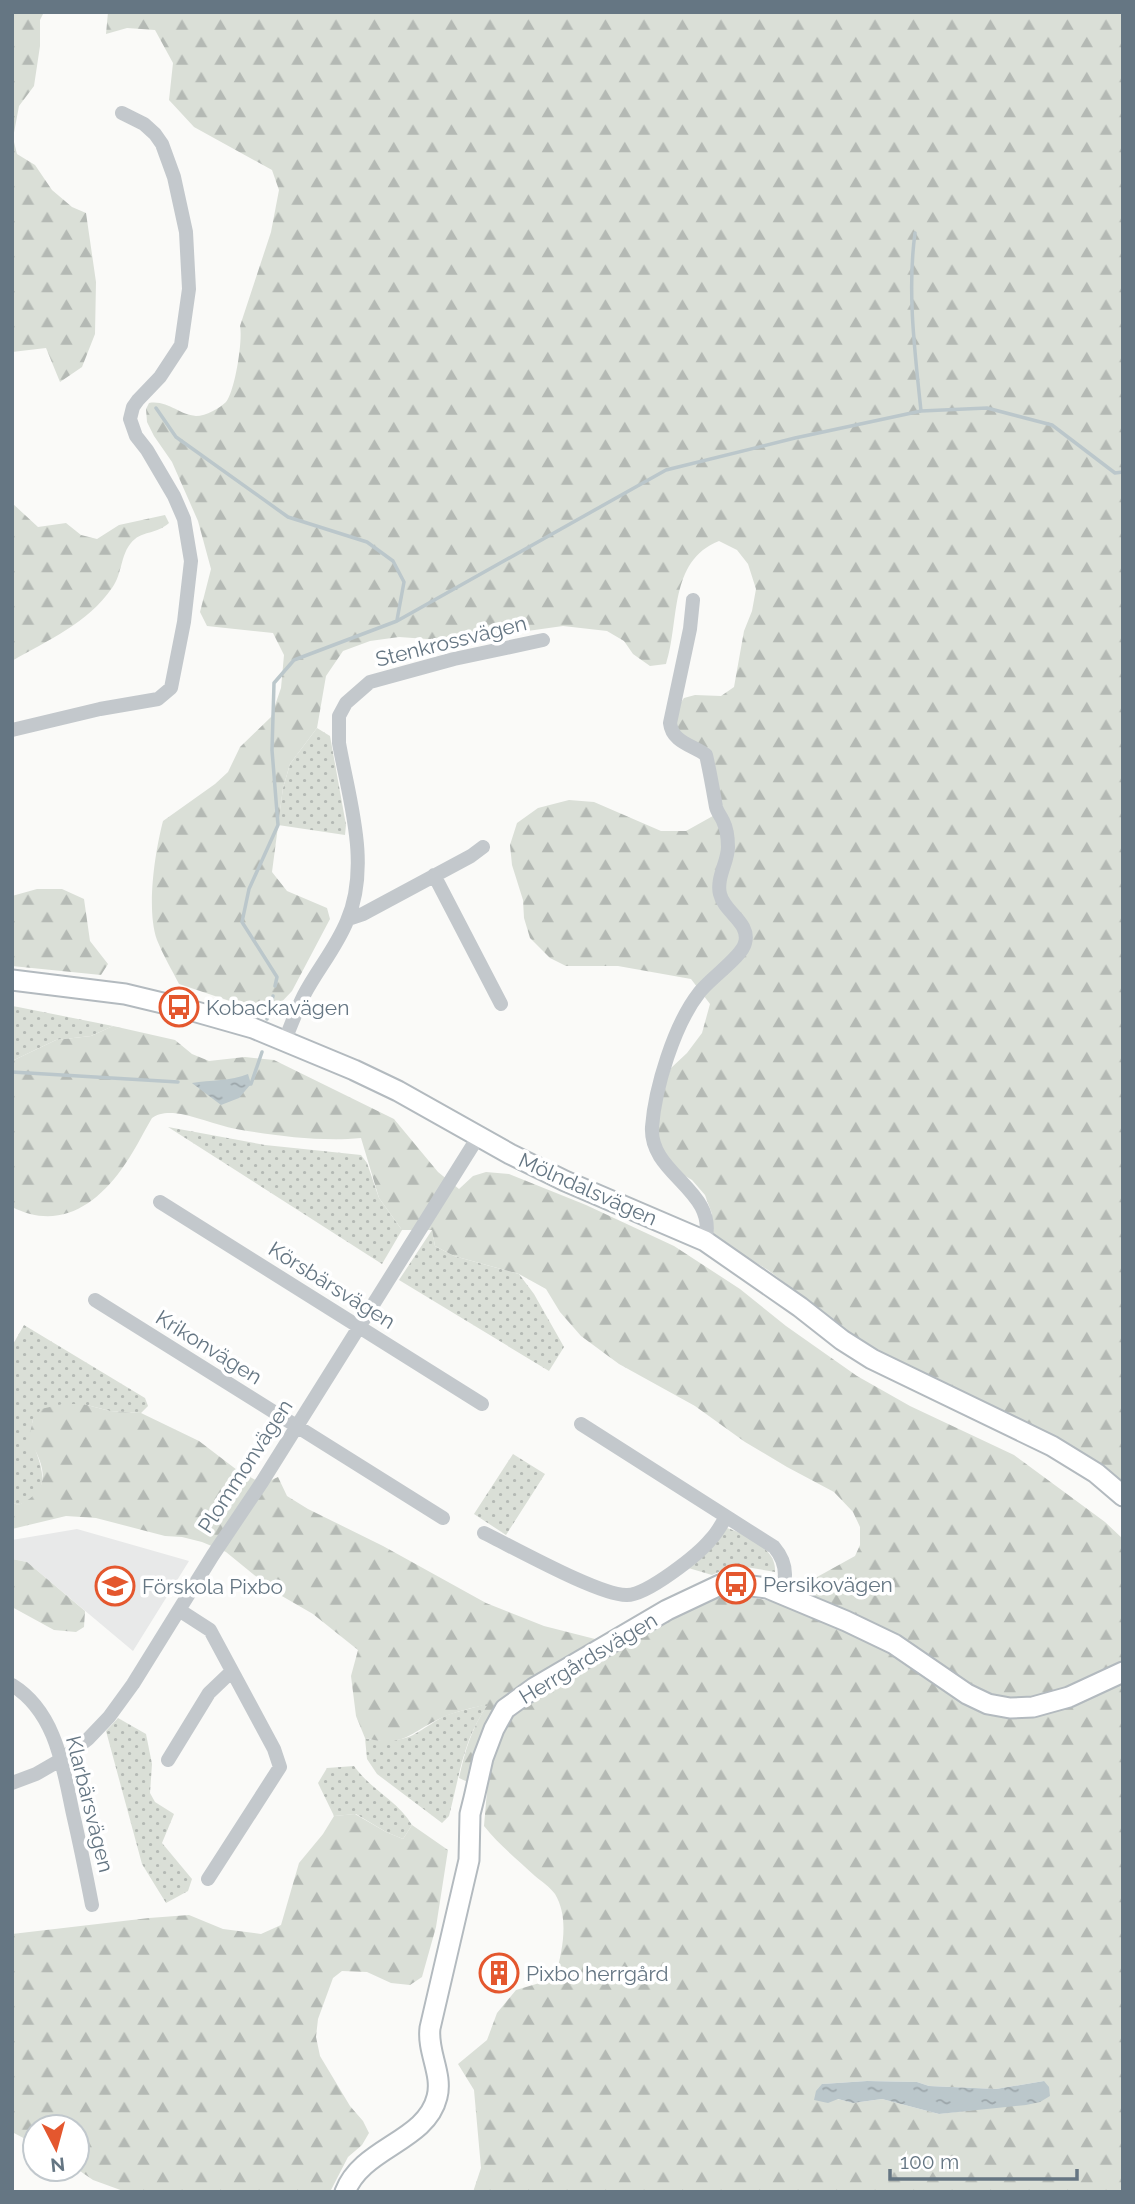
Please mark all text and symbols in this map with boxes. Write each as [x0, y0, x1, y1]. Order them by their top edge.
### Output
street label: Stenkrossvägen [373, 610, 529, 672]
bus stop icon: Kobackavägen [158, 986, 200, 1028]
place label: Kobackavägen [206, 995, 349, 1020]
street label: Mölndalsvägen [515, 1147, 661, 1231]
street label: Körsbärsvägen [264, 1236, 400, 1334]
street label: Krikonvägen [151, 1304, 267, 1390]
street label: Plommonvägen [193, 1394, 297, 1538]
bus stop icon: Persikovägen [715, 1563, 757, 1605]
school or university icon: Förskola Pixbo [94, 1565, 136, 1607]
place label: Persikovägen [763, 1572, 893, 1597]
place label: Förskola Pixbo [142, 1574, 283, 1599]
street label: Herrgårdsvägen [514, 1607, 662, 1709]
street label: Klarbärsvägen [61, 1733, 119, 1875]
building icon: Pixbo herrgård [478, 1952, 520, 1994]
place label: Pixbo herrgård [526, 1961, 669, 1986]
north arrow [21, 2113, 91, 2183]
scale bar [890, 2138, 1077, 2182]
text: 100 m [900, 2149, 959, 2174]
text: N [49, 2153, 66, 2177]

